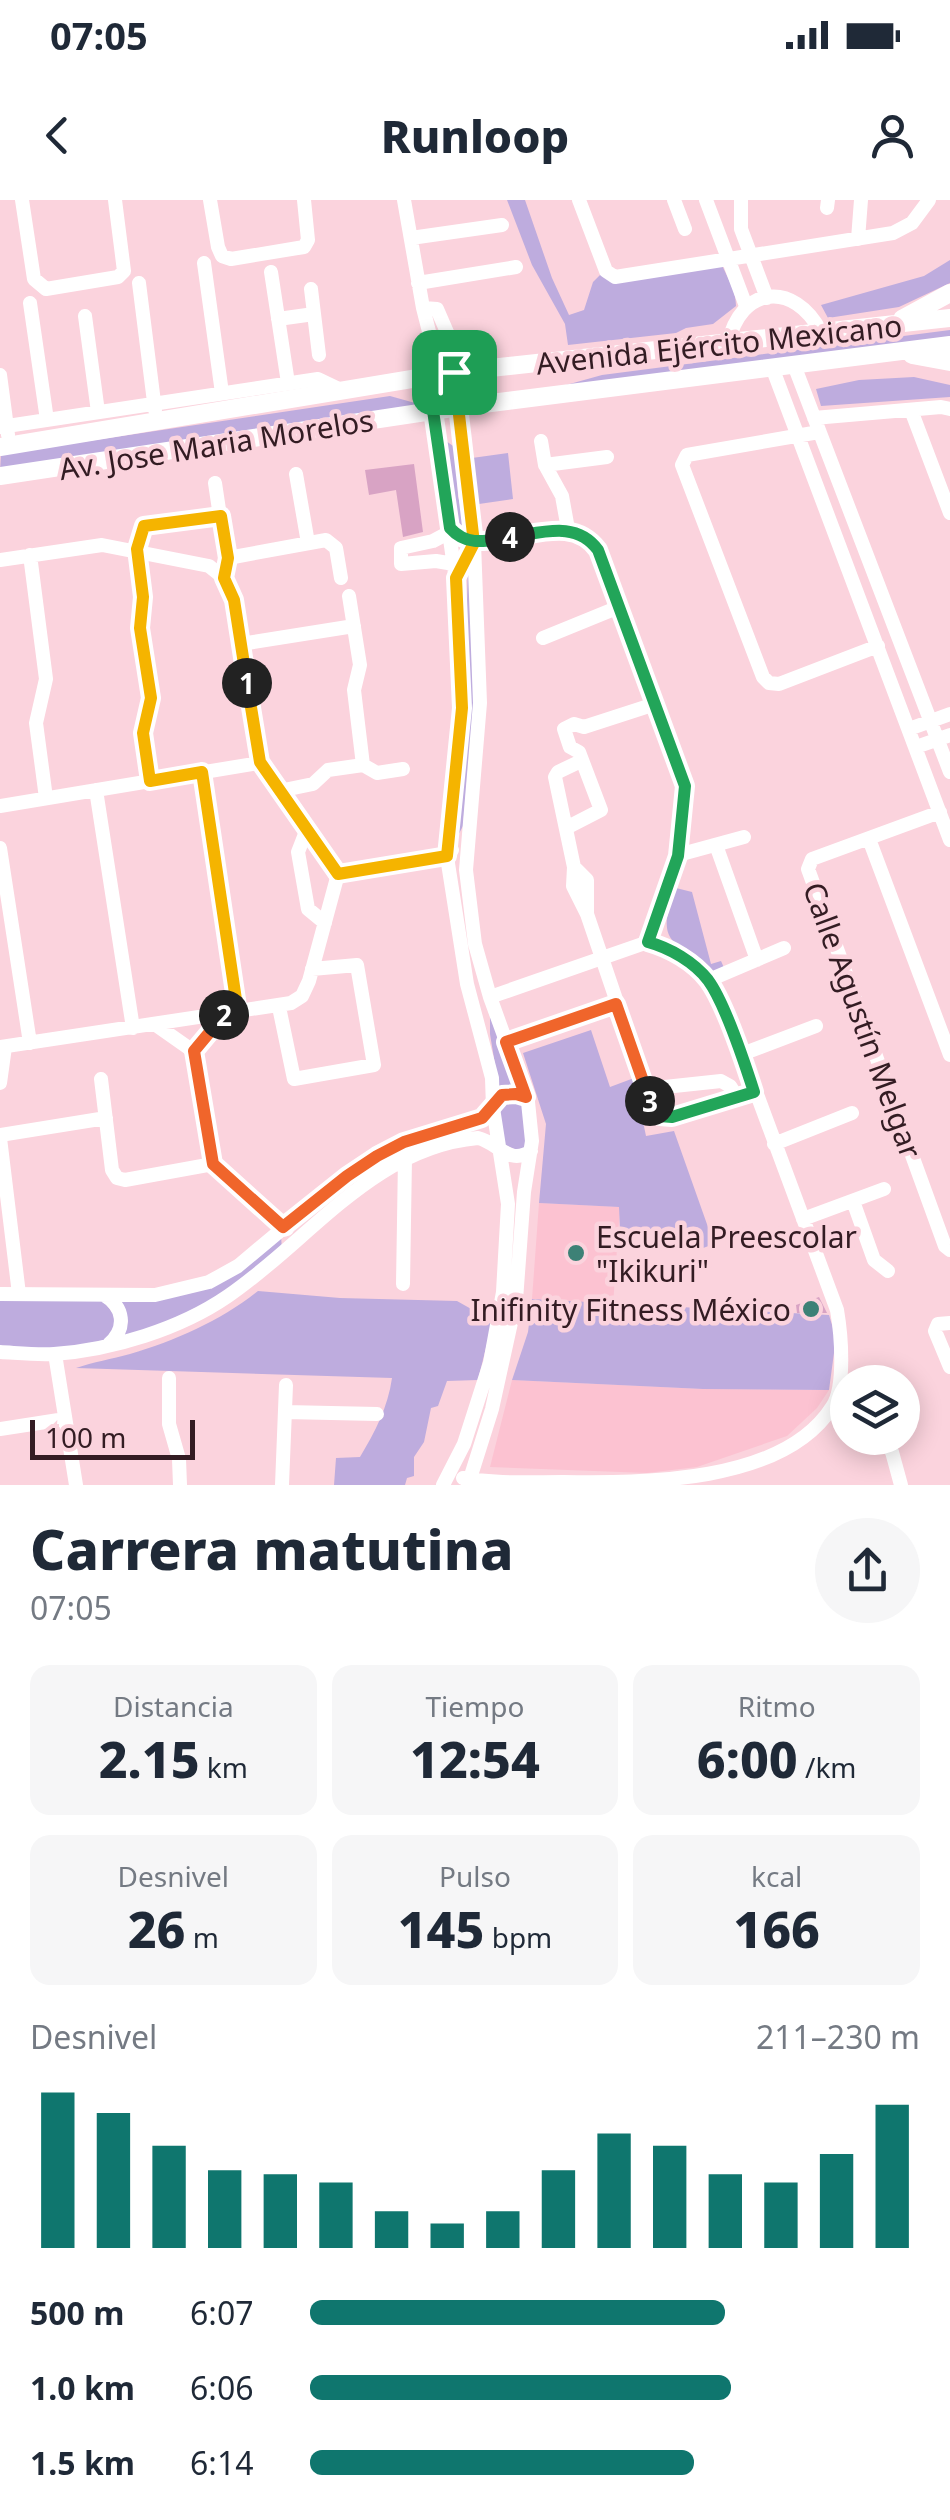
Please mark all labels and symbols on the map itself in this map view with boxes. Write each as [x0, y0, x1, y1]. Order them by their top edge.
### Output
street label: Avenida Ejército Mexicano [534, 304, 904, 384]
pin [412, 330, 497, 415]
street label: Av. Jose Maria Morelos [56, 399, 376, 489]
pin: 4 [485, 512, 535, 562]
pin: 1 [222, 658, 272, 708]
street label: Calle Agustín Melgar [794, 876, 932, 1164]
pin: 2 [199, 990, 249, 1040]
pin: 3 [625, 1076, 675, 1126]
place label: Escuela Preescolar "Ikikuri" [596, 1216, 857, 1291]
marker: Escuela Preescolar "Ikikuri" [565, 1242, 587, 1264]
place label: Inifinity Fitness México [470, 1289, 791, 1330]
marker: Inifinity Fitness México [800, 1298, 822, 1320]
scale bar [30, 1415, 195, 1460]

